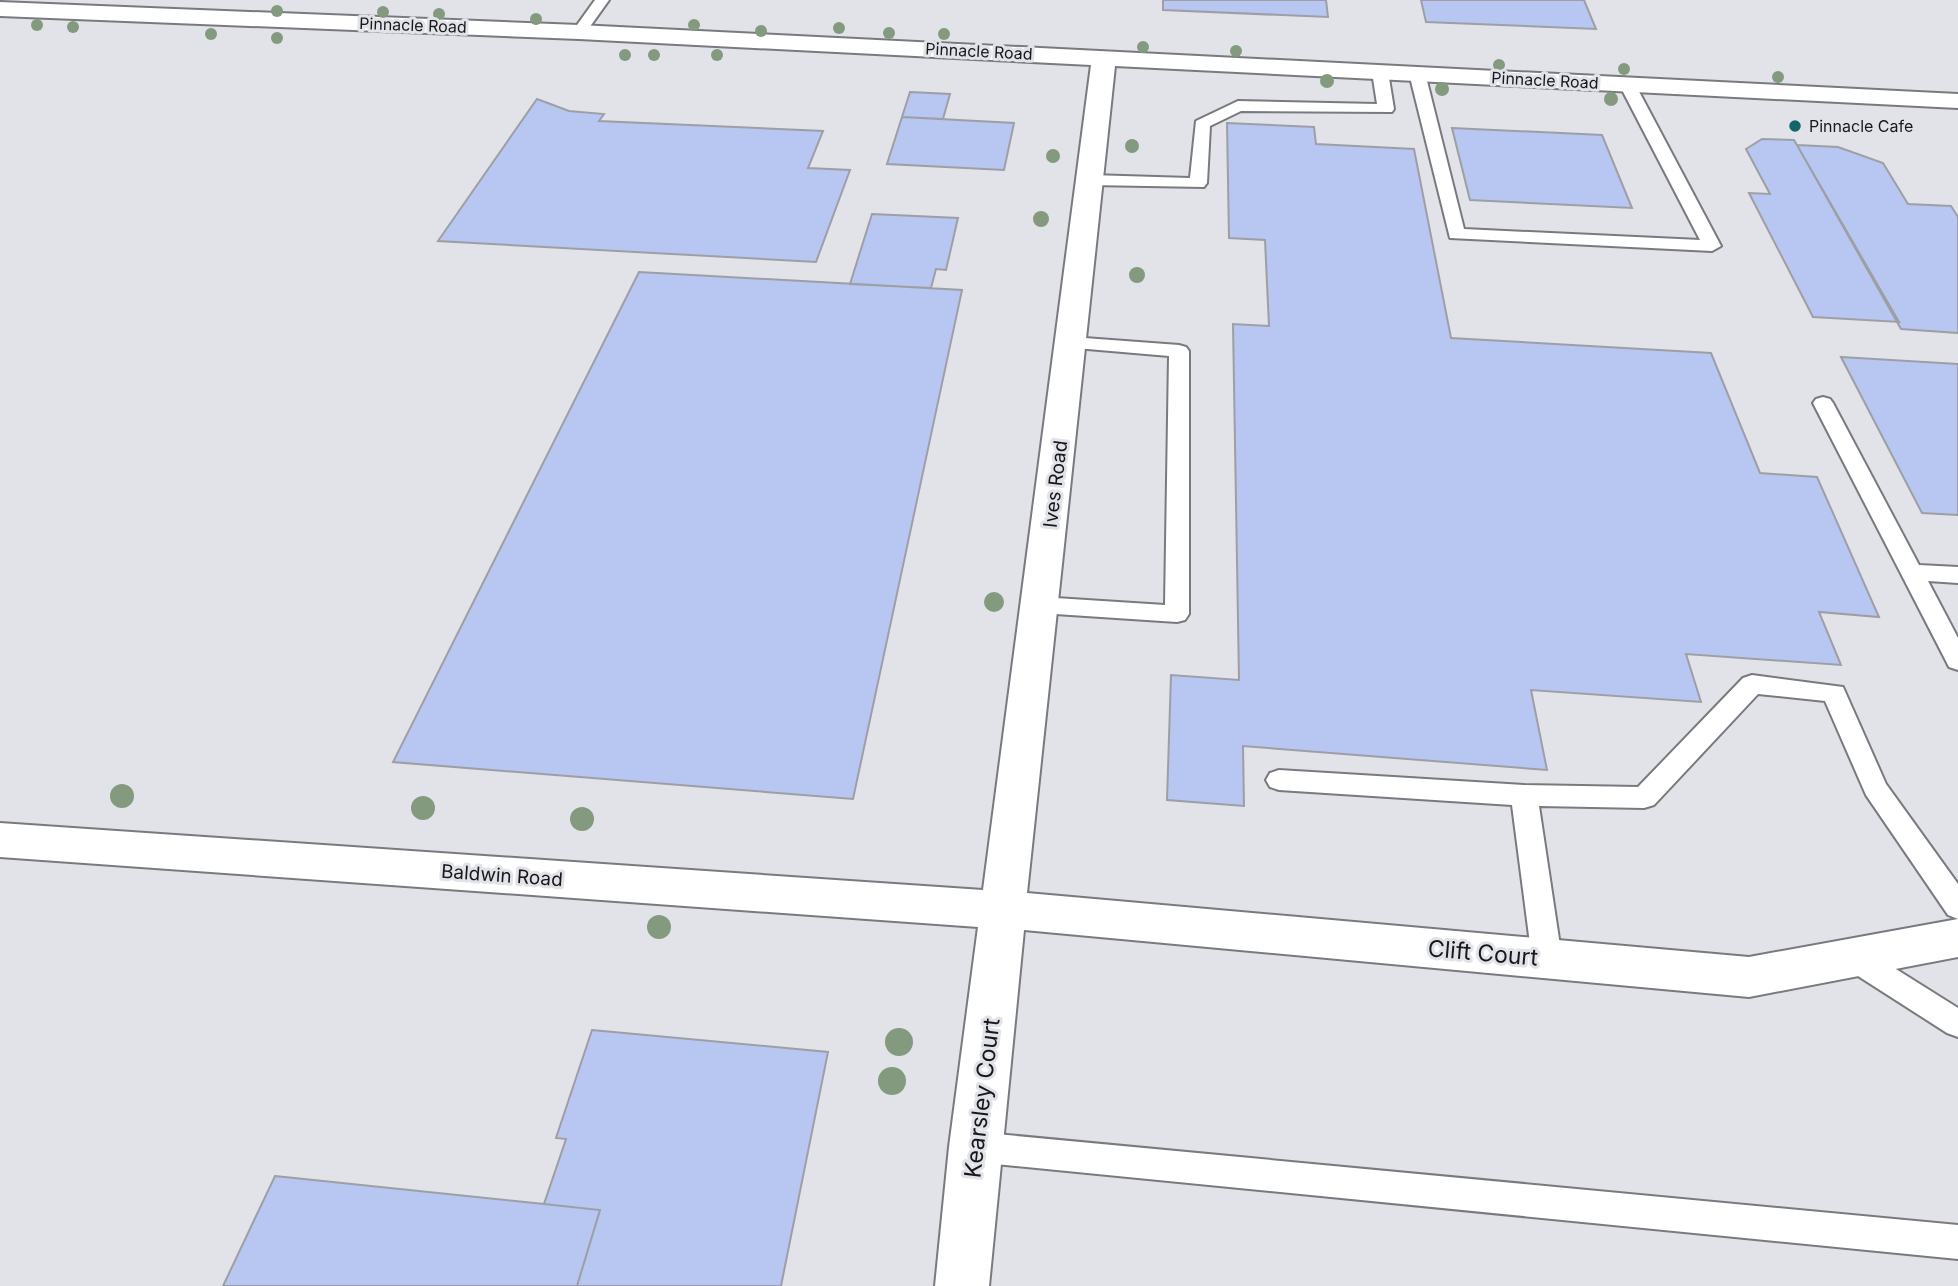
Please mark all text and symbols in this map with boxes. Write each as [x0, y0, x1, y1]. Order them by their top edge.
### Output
street label: Pinnacle Road [359, 13, 467, 37]
street label: Pinnacle Road [925, 38, 1033, 64]
street label: Pinnacle Road [1491, 67, 1599, 93]
place label: Pinnacle Cafe [1809, 116, 1913, 136]
marker: Pinnacle Cafe [1787, 118, 1803, 134]
street label: Ives Road [1039, 439, 1072, 529]
street label: Baldwin Road [440, 860, 564, 891]
street label: Clift Court [1427, 934, 1540, 972]
street label: Kearsley Court [958, 1016, 1006, 1179]

